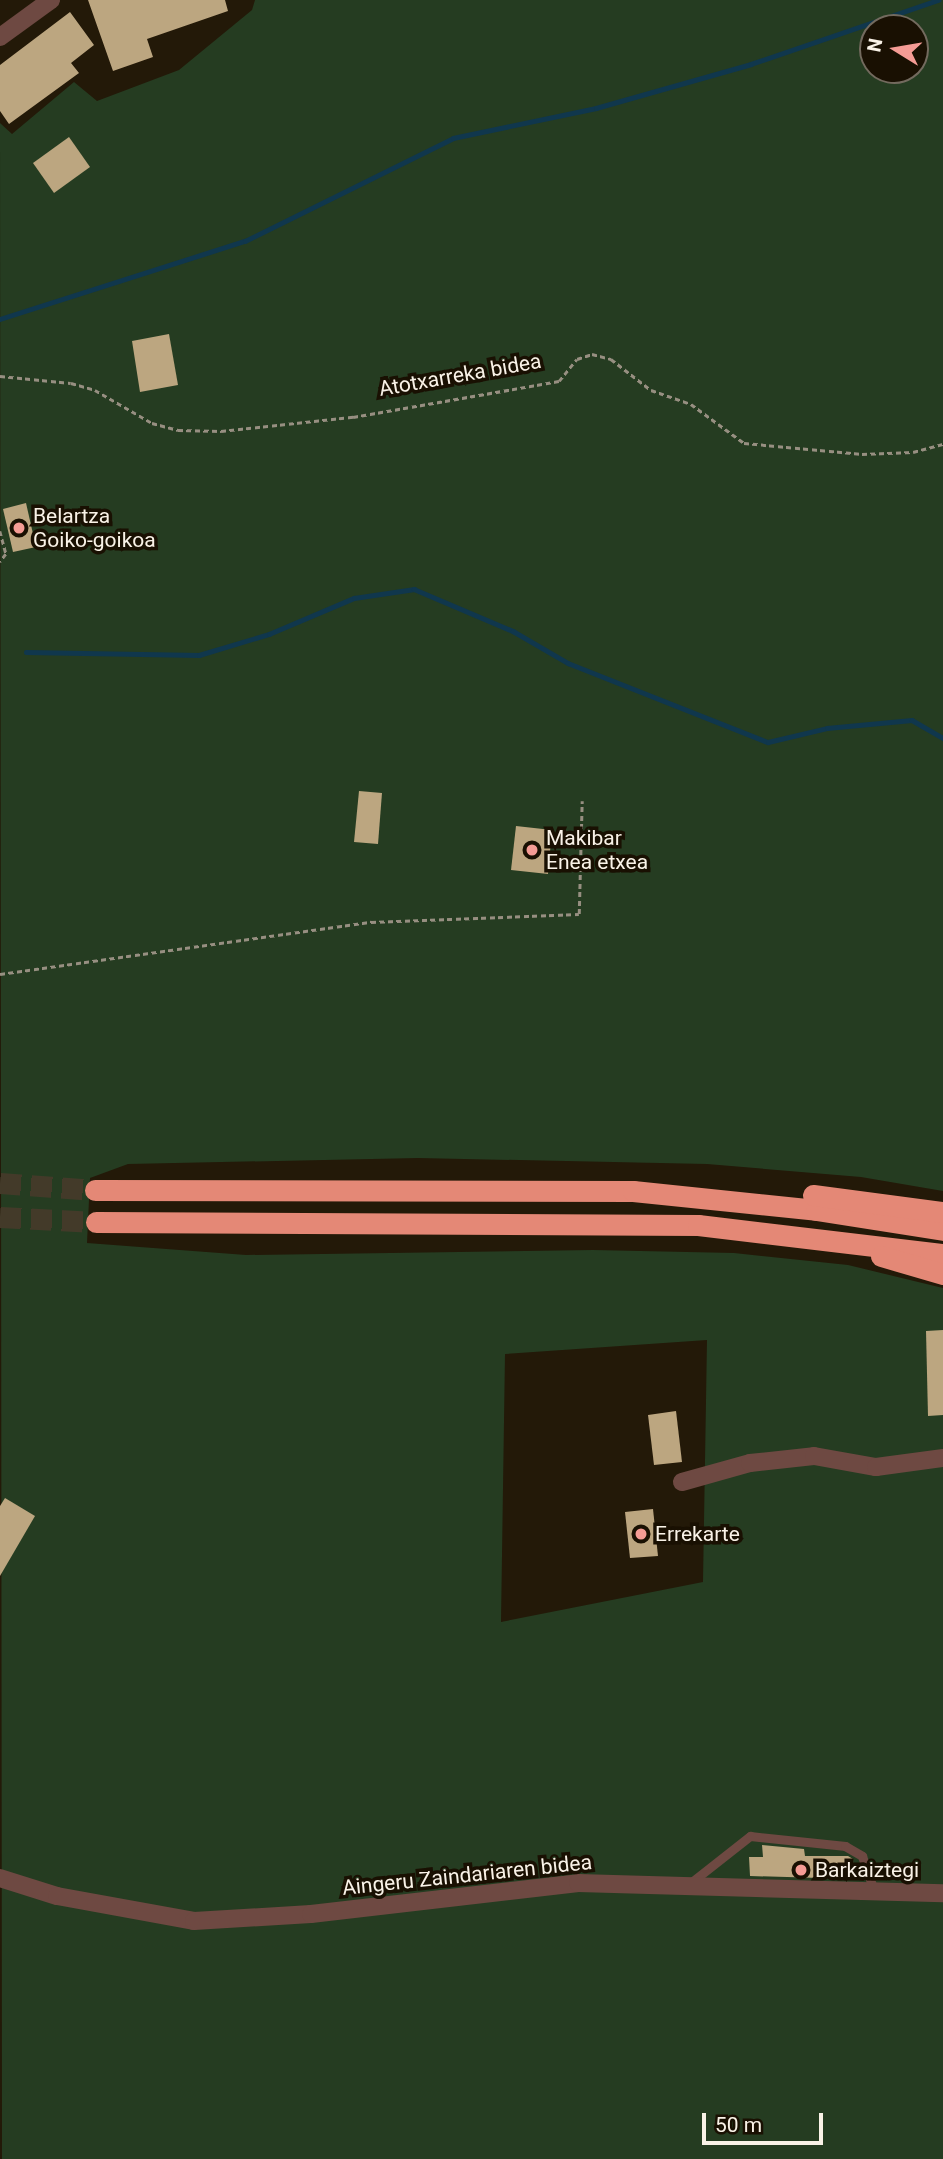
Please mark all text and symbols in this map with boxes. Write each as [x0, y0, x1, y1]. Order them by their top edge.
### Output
north arrow [859, 14, 929, 84]
text: N [862, 37, 887, 54]
street label: Atotxarreka bidea [377, 348, 543, 402]
place label: Belartza Goiko-goikoa [33, 503, 156, 553]
marker: Belartza Goiko-goikoa [11, 520, 27, 536]
place label: Makibar Enea etxea [546, 825, 648, 875]
marker: Makibar Enea etxea [524, 842, 540, 858]
place label: Errekarte [655, 1521, 740, 1547]
marker: Errekarte [633, 1526, 649, 1542]
street label: Aingeru Zaindariaren bidea [341, 1849, 593, 1901]
place label: Barkaiztegi [815, 1857, 919, 1883]
marker: Barkaiztegi [793, 1862, 809, 1878]
scale bar [705, 2100, 826, 2144]
text: 50 m [715, 2113, 762, 2137]

